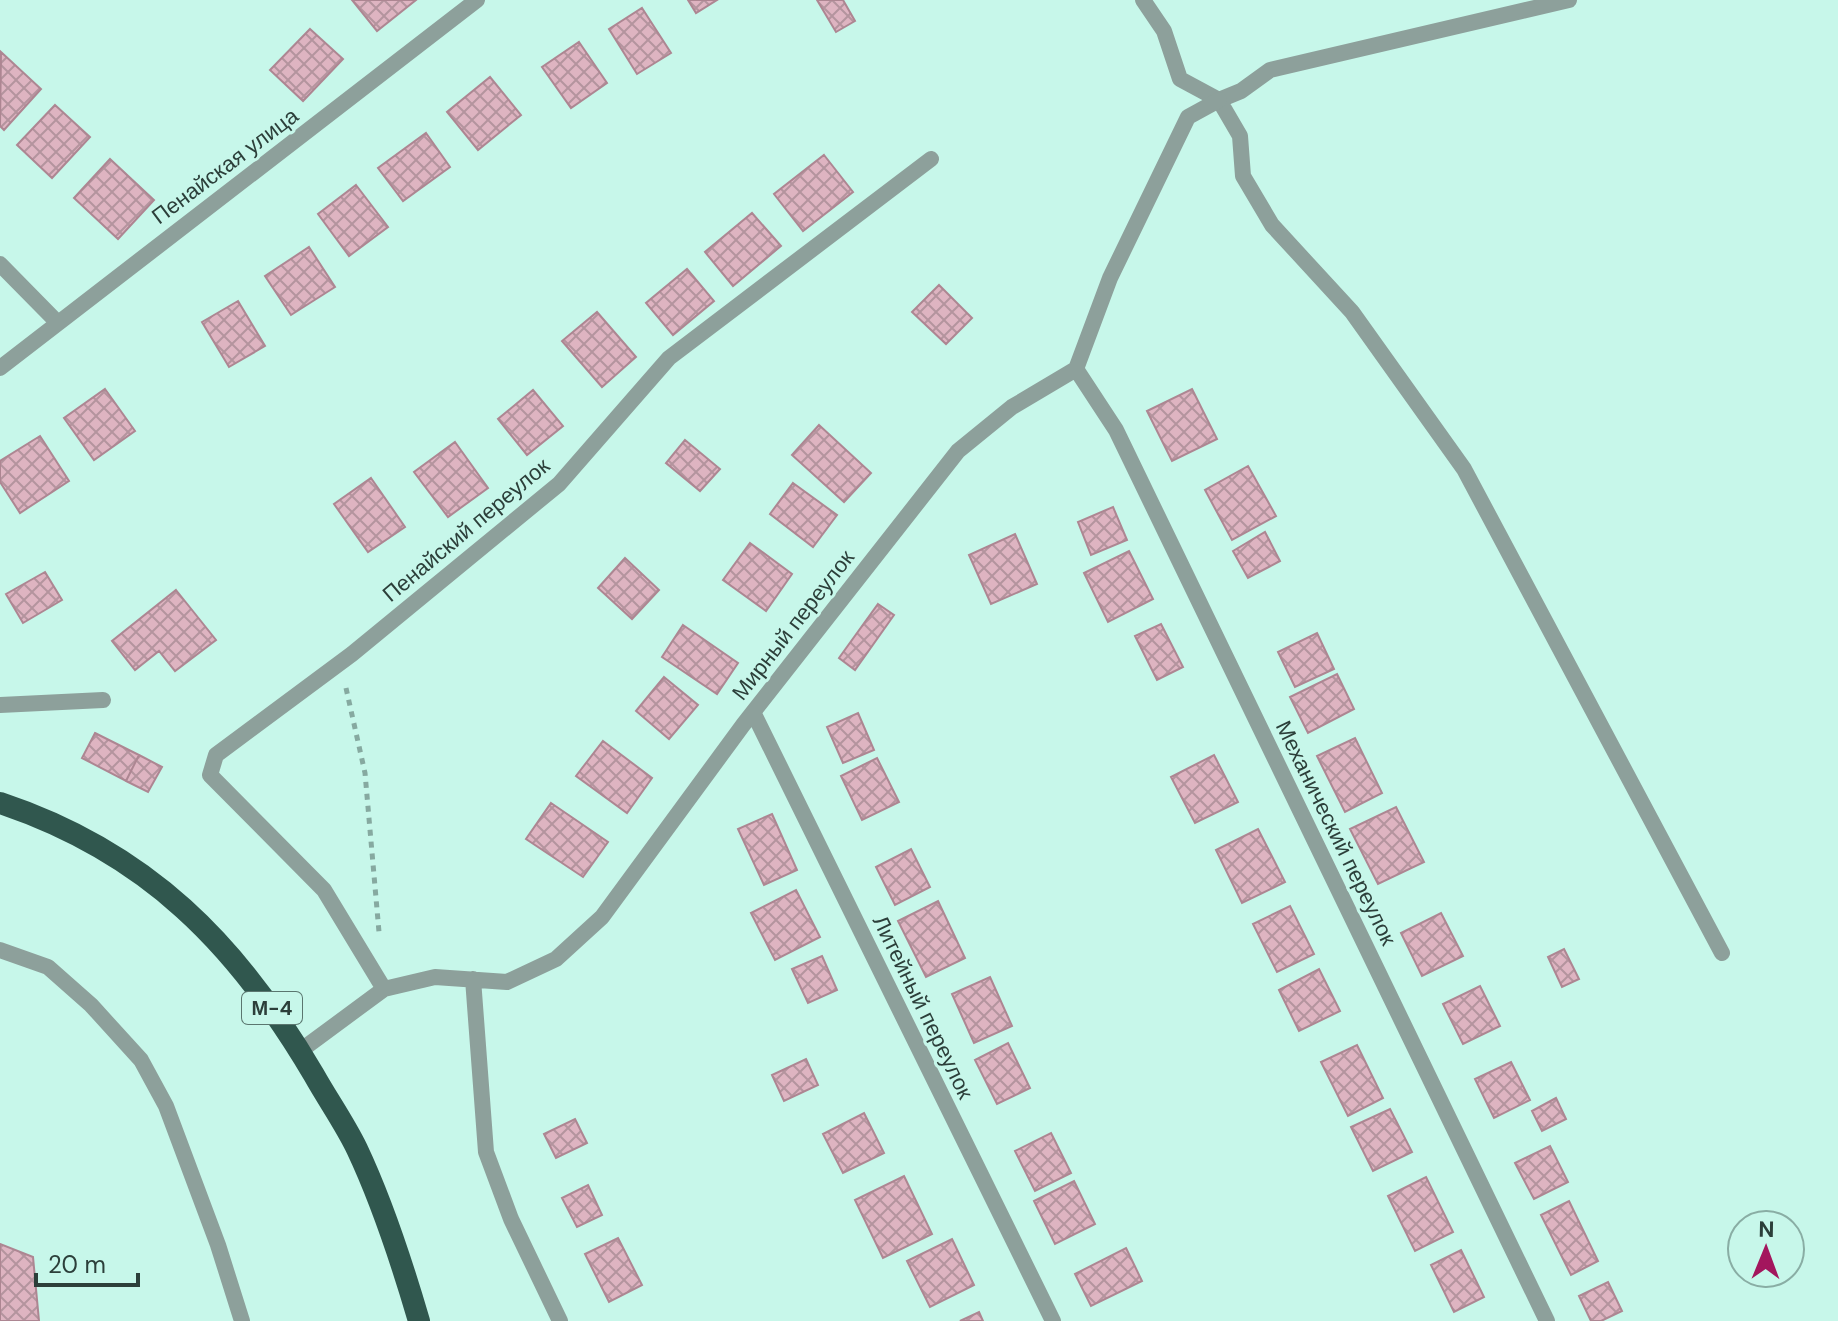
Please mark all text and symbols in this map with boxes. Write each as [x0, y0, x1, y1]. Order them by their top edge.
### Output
street label: Пенайская улица [146, 101, 305, 231]
street label: Пенайский переулок [376, 451, 556, 608]
street label: Мирный переулок [725, 544, 861, 706]
street label: Механический переулок [1269, 716, 1403, 950]
street label: Литейный переулок [866, 910, 980, 1104]
road number: М-4 [242, 992, 302, 1024]
north arrow [1726, 1209, 1806, 1289]
text: N [1758, 1215, 1775, 1244]
scale bar [36, 1237, 138, 1287]
text: 20 m [48, 1249, 106, 1280]

